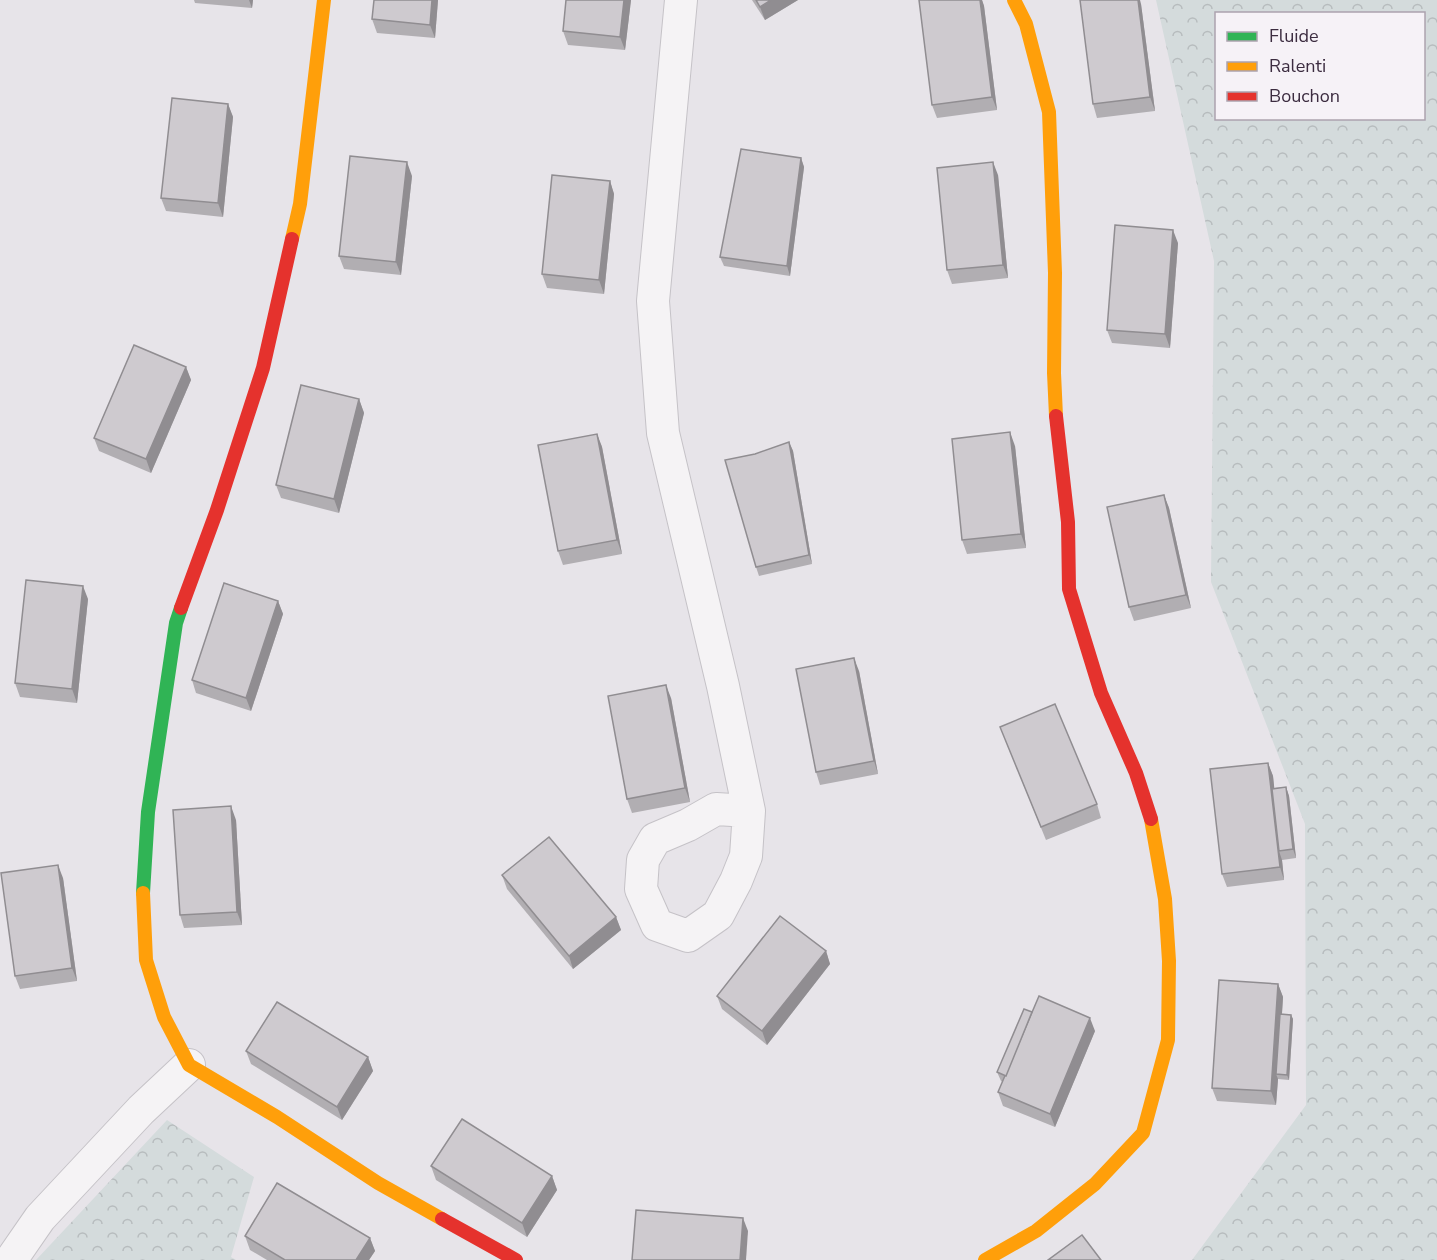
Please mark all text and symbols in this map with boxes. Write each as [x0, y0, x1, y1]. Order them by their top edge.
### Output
legend [1215, 12, 1425, 120]
text: Fluide [1269, 24, 1319, 48]
text: Ralenti [1269, 54, 1326, 78]
text: Bouchon [1269, 84, 1340, 108]

